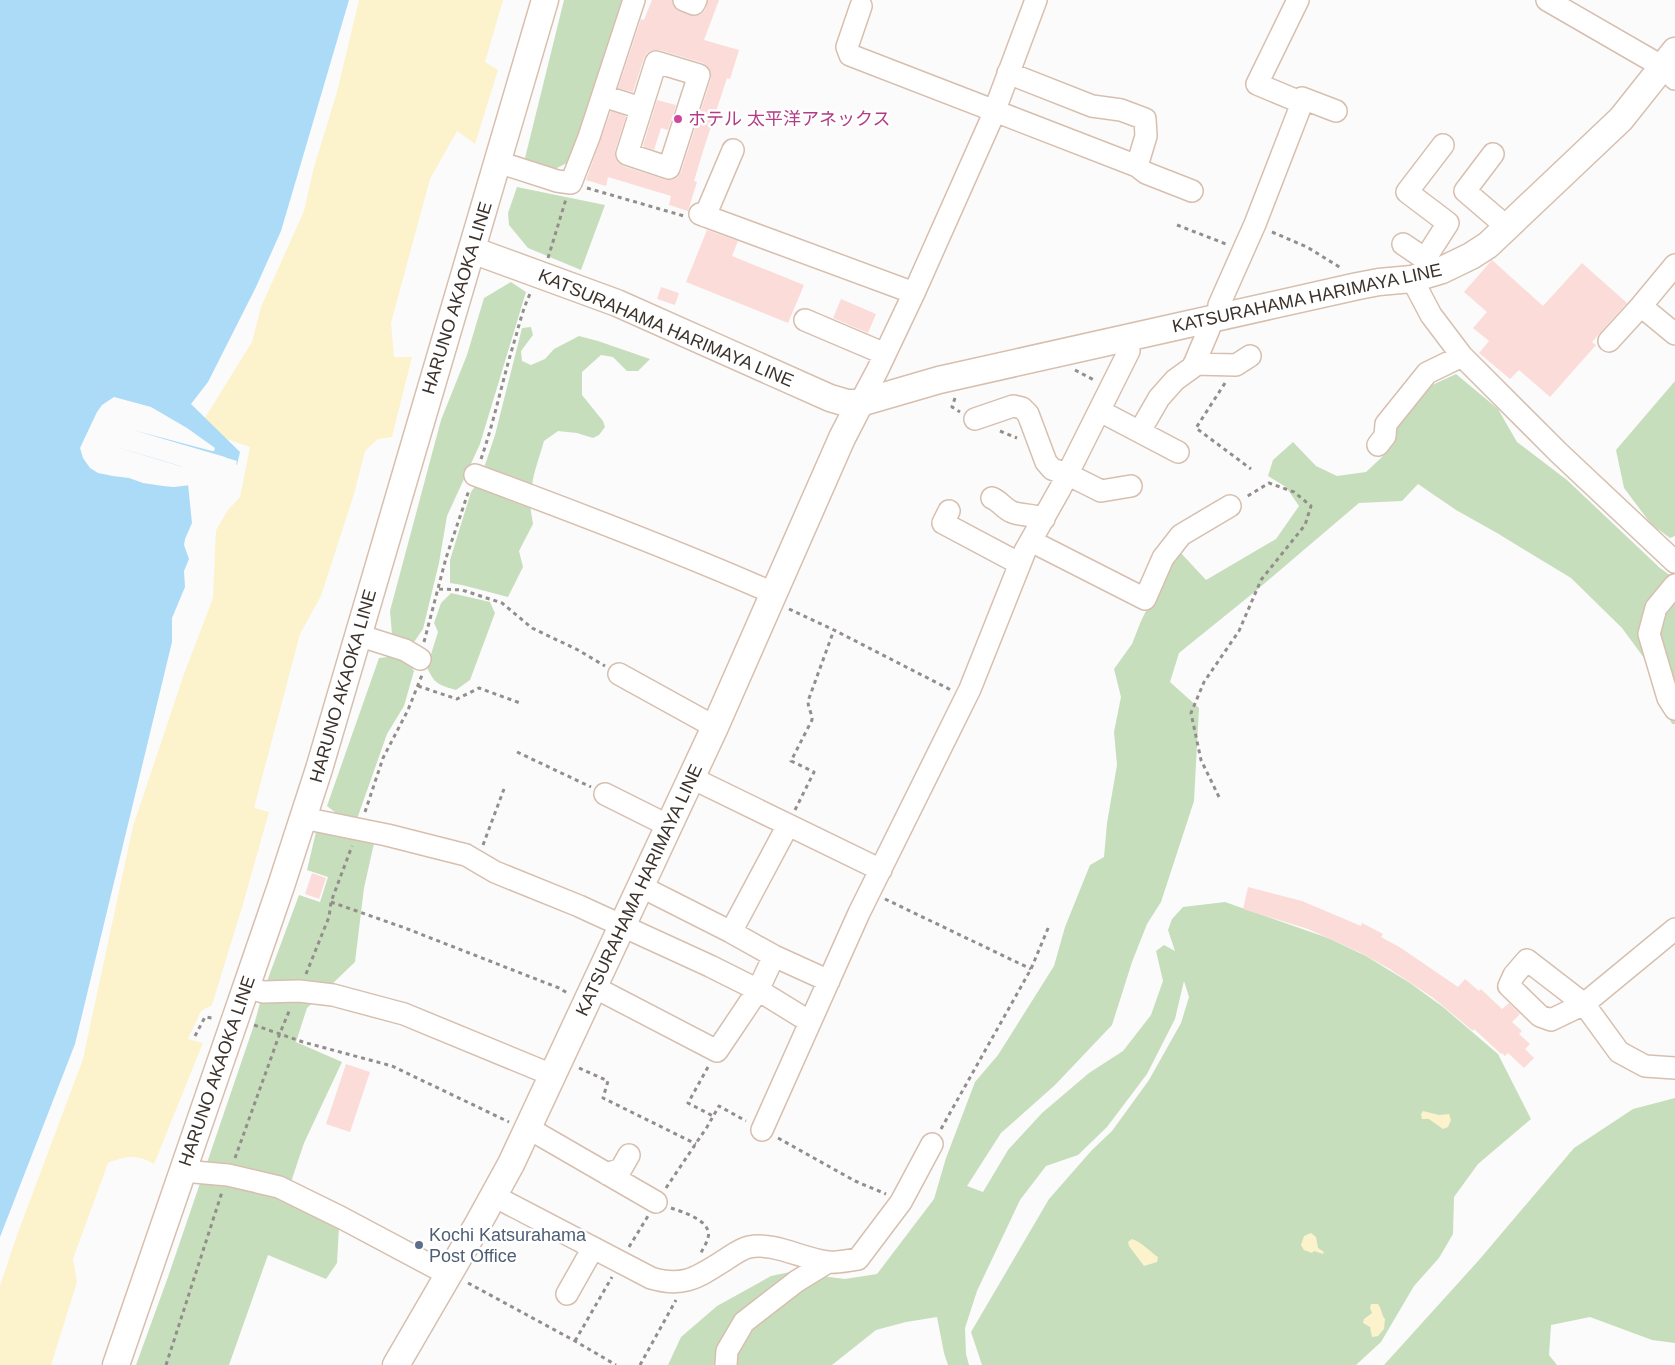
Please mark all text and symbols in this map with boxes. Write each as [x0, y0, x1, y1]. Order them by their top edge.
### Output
place label: ホテル 太平洋アネックス [688, 109, 890, 129]
marker: ホテル 太平洋アネックス [672, 113, 684, 125]
street label: HARUNO AKAOKA LINE [418, 199, 496, 397]
street label: KATSURAHAMA HARIMAYA LINE [1170, 260, 1444, 336]
street label: KATSURAHAMA HARIMAYA LINE [535, 265, 797, 391]
street label: HARUNO AKAOKA LINE [306, 587, 380, 785]
street label: KATSURAHAMA HARIMAYA LINE [572, 761, 706, 1019]
street label: HARUNO AKAOKA LINE [175, 973, 259, 1169]
place label: Kochi Katsurahama Post Office [429, 1225, 587, 1266]
marker: Kochi Katsurahama Post Office [413, 1239, 425, 1251]

